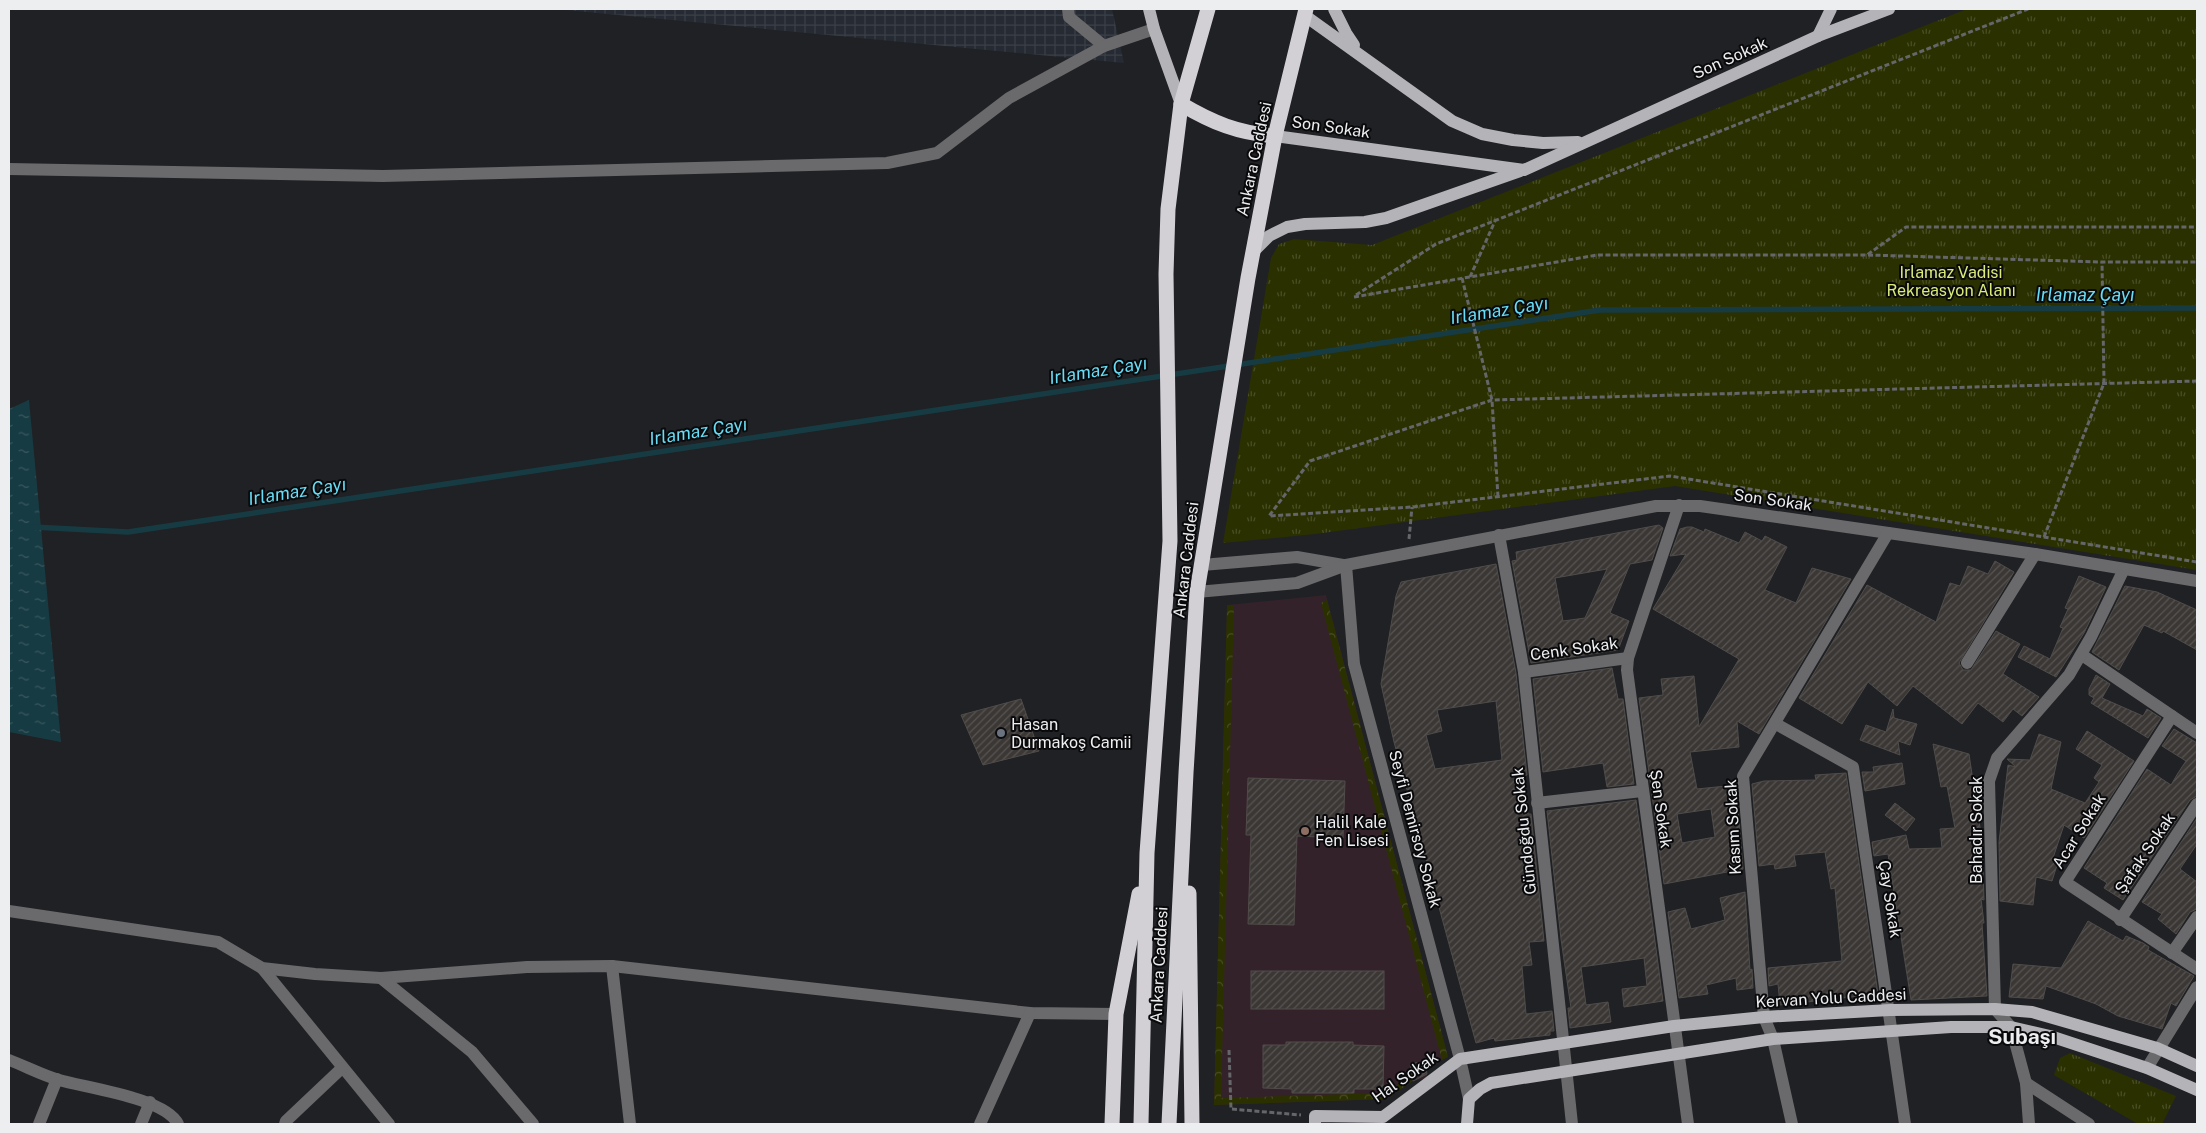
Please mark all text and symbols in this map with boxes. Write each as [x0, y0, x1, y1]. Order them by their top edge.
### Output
street label: Son Sokak [1690, 33, 1770, 83]
street label: Ankara Caddesi [1233, 100, 1275, 218]
street label: Son Sokak [1290, 112, 1372, 142]
park label: Irlamaz Vadisi Rekreasyon Alanı [1886, 263, 2016, 300]
water label: Irlamaz Çayı [2036, 284, 2134, 305]
water label: Irlamaz Çayı [1449, 292, 1549, 328]
water label: Irlamaz Çayı [1048, 352, 1148, 388]
water label: Irlamaz Çayı [648, 413, 748, 449]
water label: Irlamaz Çayı [247, 473, 347, 509]
street label: Son Sokak [1732, 485, 1814, 515]
street label: Ankara Caddesi [1169, 501, 1203, 619]
street label: Cenk Sokak [1529, 633, 1619, 665]
place label: Hasan Durmakoş Camii [1011, 715, 1132, 752]
marker: Hasan Durmakoş Camii [995, 727, 1007, 739]
street label: Seyfi Demirsoy Sokak [1385, 748, 1445, 910]
street label: Gündoğdu Sokak [1508, 767, 1540, 895]
street label: Şen Sokak [1646, 768, 1676, 850]
street label: Bahadır Sokak [1967, 776, 1986, 884]
street label: Kasım Sokak [1721, 779, 1745, 875]
street label: Acar Sokak [2048, 790, 2110, 872]
street label: Şafak Sokak [2111, 809, 2179, 897]
place label: Halil Kale Fen Lisesi [1315, 813, 1389, 850]
marker: Halil Kale Fen Lisesi [1299, 825, 1311, 837]
street label: Çay Sokak [1874, 859, 1906, 939]
street label: Ankara Caddesi [1146, 906, 1172, 1024]
street label: Kervan Yolu Caddesi [1755, 985, 1907, 1011]
district label: Subaşı [1988, 1024, 2056, 1049]
street label: Hal Sokak [1368, 1047, 1442, 1107]

